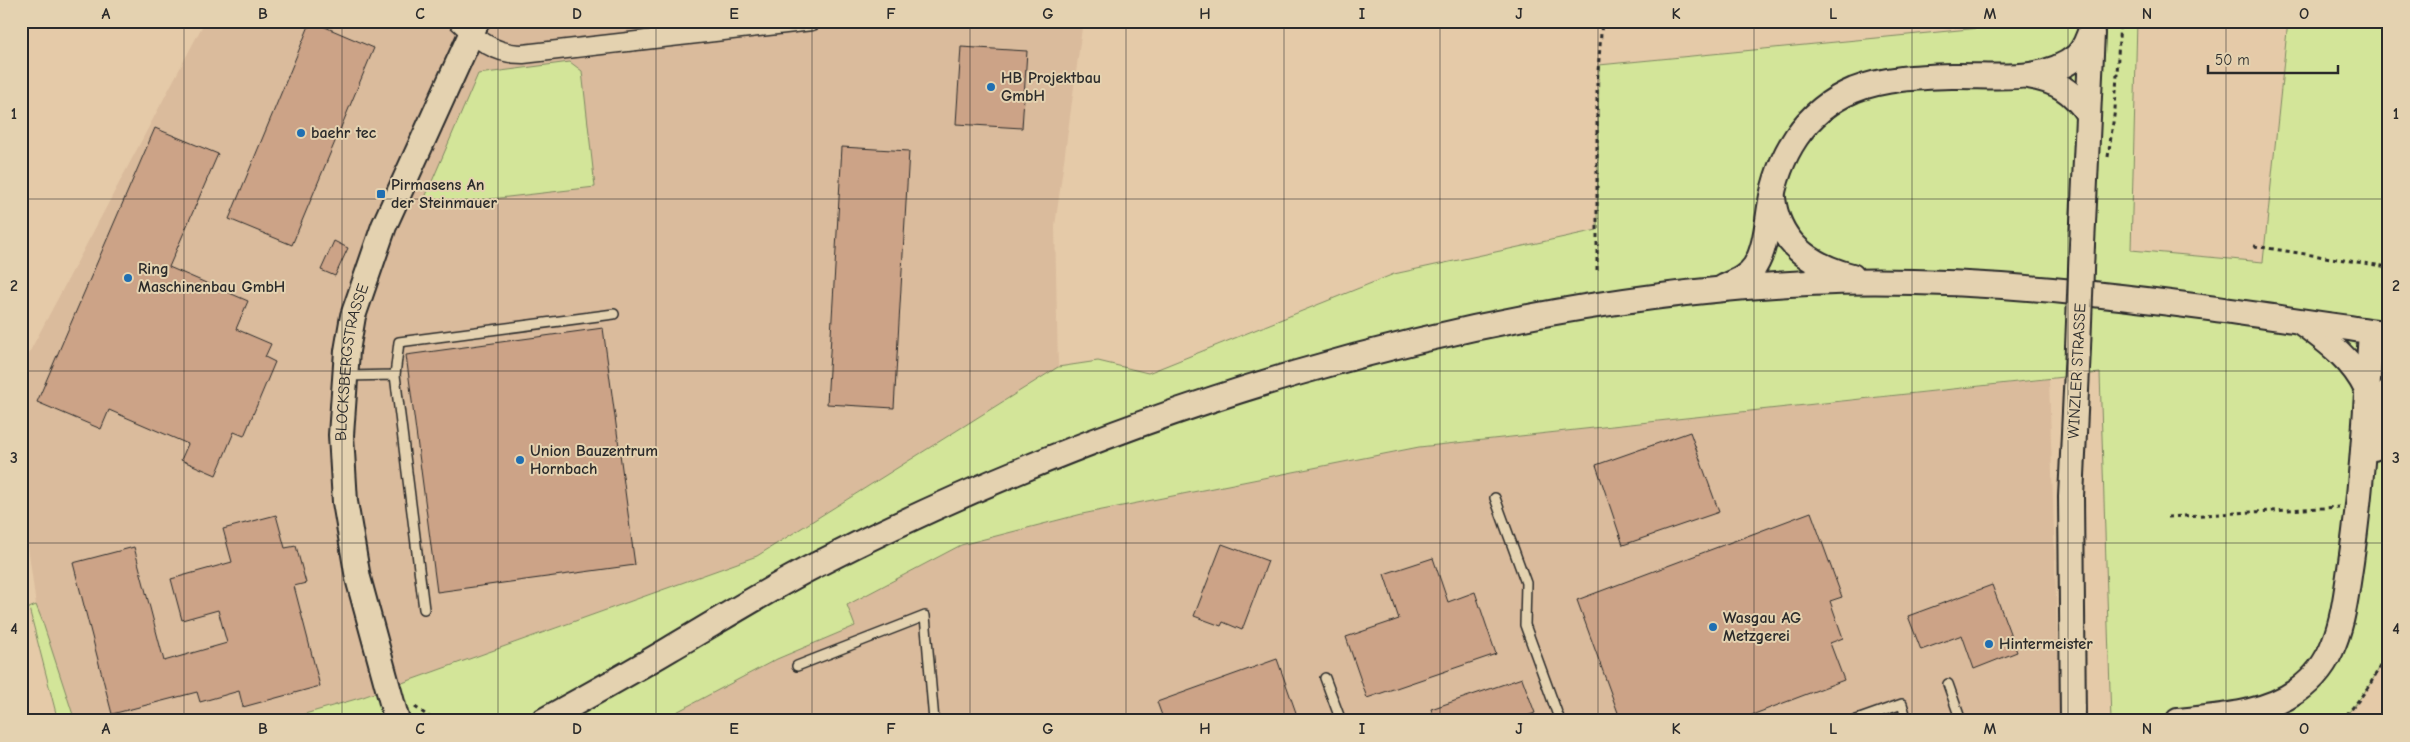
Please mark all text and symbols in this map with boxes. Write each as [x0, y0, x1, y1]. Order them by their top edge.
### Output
text: A [102, 5, 111, 23]
text: B [258, 5, 268, 23]
text: C [415, 5, 425, 23]
text: D [572, 5, 582, 23]
text: E [729, 5, 739, 23]
text: F [886, 5, 896, 23]
text: G [1042, 5, 1054, 23]
text: H [1199, 5, 1211, 23]
text: I [1359, 5, 1365, 23]
text: J [1515, 5, 1523, 23]
text: K [1671, 5, 1681, 23]
text: L [1829, 5, 1837, 23]
text: M [1984, 5, 1997, 23]
text: N [2142, 5, 2152, 23]
text: O [2299, 5, 2309, 23]
scale bar [2208, 42, 2338, 74]
text: 50 m [2215, 51, 2250, 69]
place label: HB Projektbau GmbH [1001, 69, 1101, 105]
marker: HB Projektbau GmbH [985, 81, 997, 93]
text: 1 [11, 105, 17, 123]
text: 1 [2393, 105, 2399, 123]
place label: baehr tec [311, 124, 377, 142]
marker: baehr tec [295, 127, 307, 139]
place label: Pirmasens An der Steinmauer [391, 176, 497, 212]
marker: Pirmasens An der Steinmauer [375, 188, 387, 200]
place label: Ring Maschinenbau GmbH [138, 260, 285, 296]
marker: Ring Maschinenbau GmbH [122, 272, 134, 284]
text: 2 [10, 277, 18, 295]
text: 2 [2392, 277, 2400, 295]
street label: BLOCKSBERGSTRASSE [332, 281, 373, 442]
street label: WINZLER STRASSE [2064, 302, 2090, 439]
place label: Union Bauzentrum Hornbach [530, 442, 658, 478]
text: 3 [10, 449, 18, 467]
text: 3 [2392, 449, 2400, 467]
marker: Union Bauzentrum Hornbach [514, 454, 526, 466]
place label: Wasgau AG Metzgerei [1723, 609, 1801, 645]
text: 4 [10, 620, 18, 638]
text: 4 [2392, 620, 2400, 638]
marker: Wasgau AG Metzgerei [1707, 621, 1719, 633]
place label: Hintermeister [1999, 635, 2093, 653]
marker: Hintermeister [1983, 638, 1995, 650]
text: A [102, 720, 111, 738]
text: B [258, 720, 268, 738]
text: C [415, 720, 425, 738]
text: D [572, 720, 582, 738]
text: E [729, 720, 739, 738]
text: F [886, 720, 896, 738]
text: G [1042, 720, 1054, 738]
text: H [1199, 720, 1211, 738]
text: I [1359, 720, 1365, 738]
text: J [1515, 720, 1523, 738]
text: K [1671, 720, 1681, 738]
text: L [1829, 720, 1837, 738]
text: M [1984, 720, 1997, 738]
text: N [2142, 720, 2152, 738]
text: O [2299, 720, 2309, 738]

